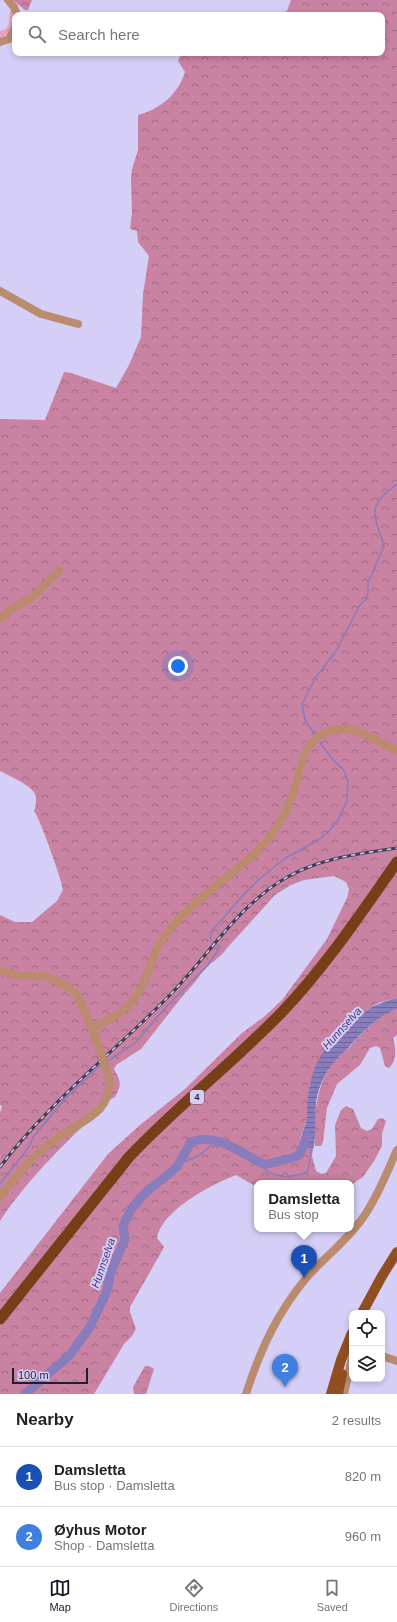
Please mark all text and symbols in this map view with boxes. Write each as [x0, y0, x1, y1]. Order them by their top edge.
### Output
search box [12, 12, 385, 56]
icon: search [26, 23, 48, 45]
text: Search here [58, 26, 140, 43]
your location [168, 656, 188, 676]
water label: Hunnselva [320, 1005, 364, 1051]
road number: 4 [190, 1090, 204, 1104]
popup [254, 1180, 354, 1232]
text: Damsletta [268, 1190, 340, 1207]
text: Bus stop [268, 1207, 319, 1222]
water label: Hunnselva [89, 1236, 117, 1290]
pin: 1 [291, 1245, 317, 1278]
map controls [349, 1310, 385, 1382]
button: locate [349, 1310, 385, 1346]
button: layers [349, 1346, 385, 1382]
pin: 2 [272, 1354, 298, 1387]
scale bar [12, 1366, 88, 1385]
text: 100 m [18, 1369, 49, 1381]
text: Nearby [16, 1410, 74, 1429]
text: 2 results [332, 1413, 381, 1428]
text: Damsletta [54, 1461, 126, 1478]
text: 1 [25, 1469, 33, 1484]
text: 820 m [345, 1469, 381, 1484]
text: Bus stop · Damsletta [54, 1478, 175, 1493]
text: Øyhus Motor [54, 1521, 147, 1538]
text: 2 [25, 1529, 33, 1544]
text: 960 m [345, 1529, 381, 1544]
text: Shop · Damsletta [54, 1538, 154, 1553]
tab: Map [49, 1577, 71, 1613]
tab: Directions [169, 1577, 218, 1613]
tab: Saved [317, 1577, 348, 1613]

